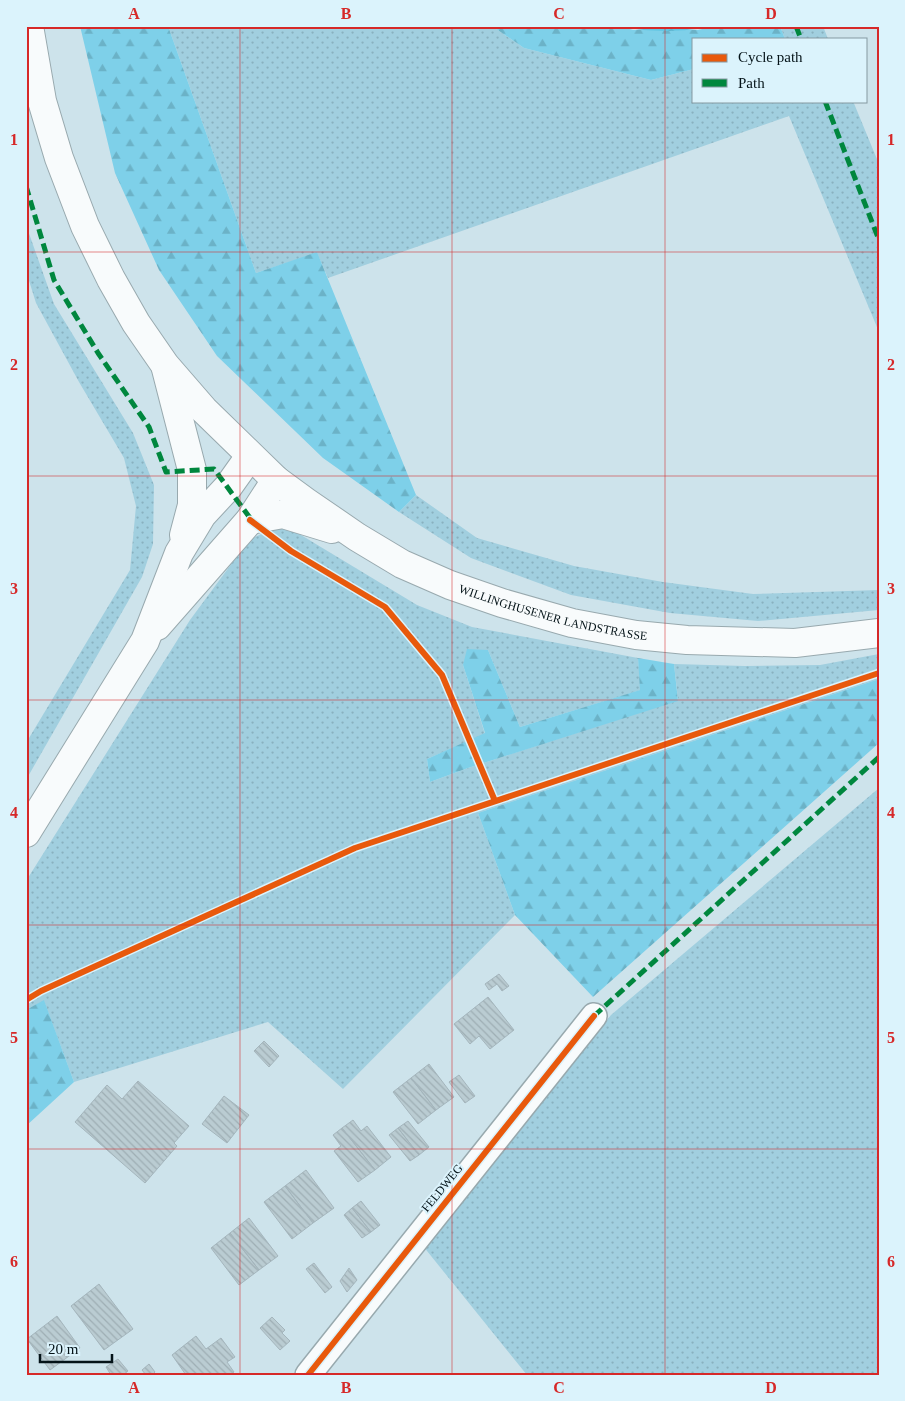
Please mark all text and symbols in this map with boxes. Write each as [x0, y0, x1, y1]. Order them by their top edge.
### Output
text: A [128, 5, 140, 22]
text: B [341, 5, 352, 22]
text: C [553, 5, 565, 22]
text: D [765, 5, 777, 22]
legend [692, 38, 868, 102]
text: Cycle path [738, 49, 803, 65]
text: Path [738, 75, 765, 91]
text: 1 [10, 131, 18, 148]
text: 1 [887, 131, 895, 148]
text: 2 [10, 356, 18, 373]
text: 2 [887, 356, 895, 373]
text: 3 [10, 580, 18, 597]
text: 3 [887, 580, 895, 597]
street label: WILLINGHUSENER LANDSTRASSE [457, 582, 648, 643]
text: 4 [10, 804, 18, 821]
text: 4 [887, 804, 895, 821]
text: 5 [10, 1029, 18, 1046]
text: 5 [887, 1029, 895, 1046]
street label: FELDWEG [419, 1161, 466, 1215]
text: 6 [10, 1253, 18, 1270]
text: 6 [887, 1253, 895, 1270]
scale bar [40, 1331, 112, 1363]
text: 20 m [48, 1341, 79, 1357]
text: A [128, 1379, 140, 1396]
text: B [341, 1379, 352, 1396]
text: C [553, 1379, 565, 1396]
text: D [765, 1379, 777, 1396]

